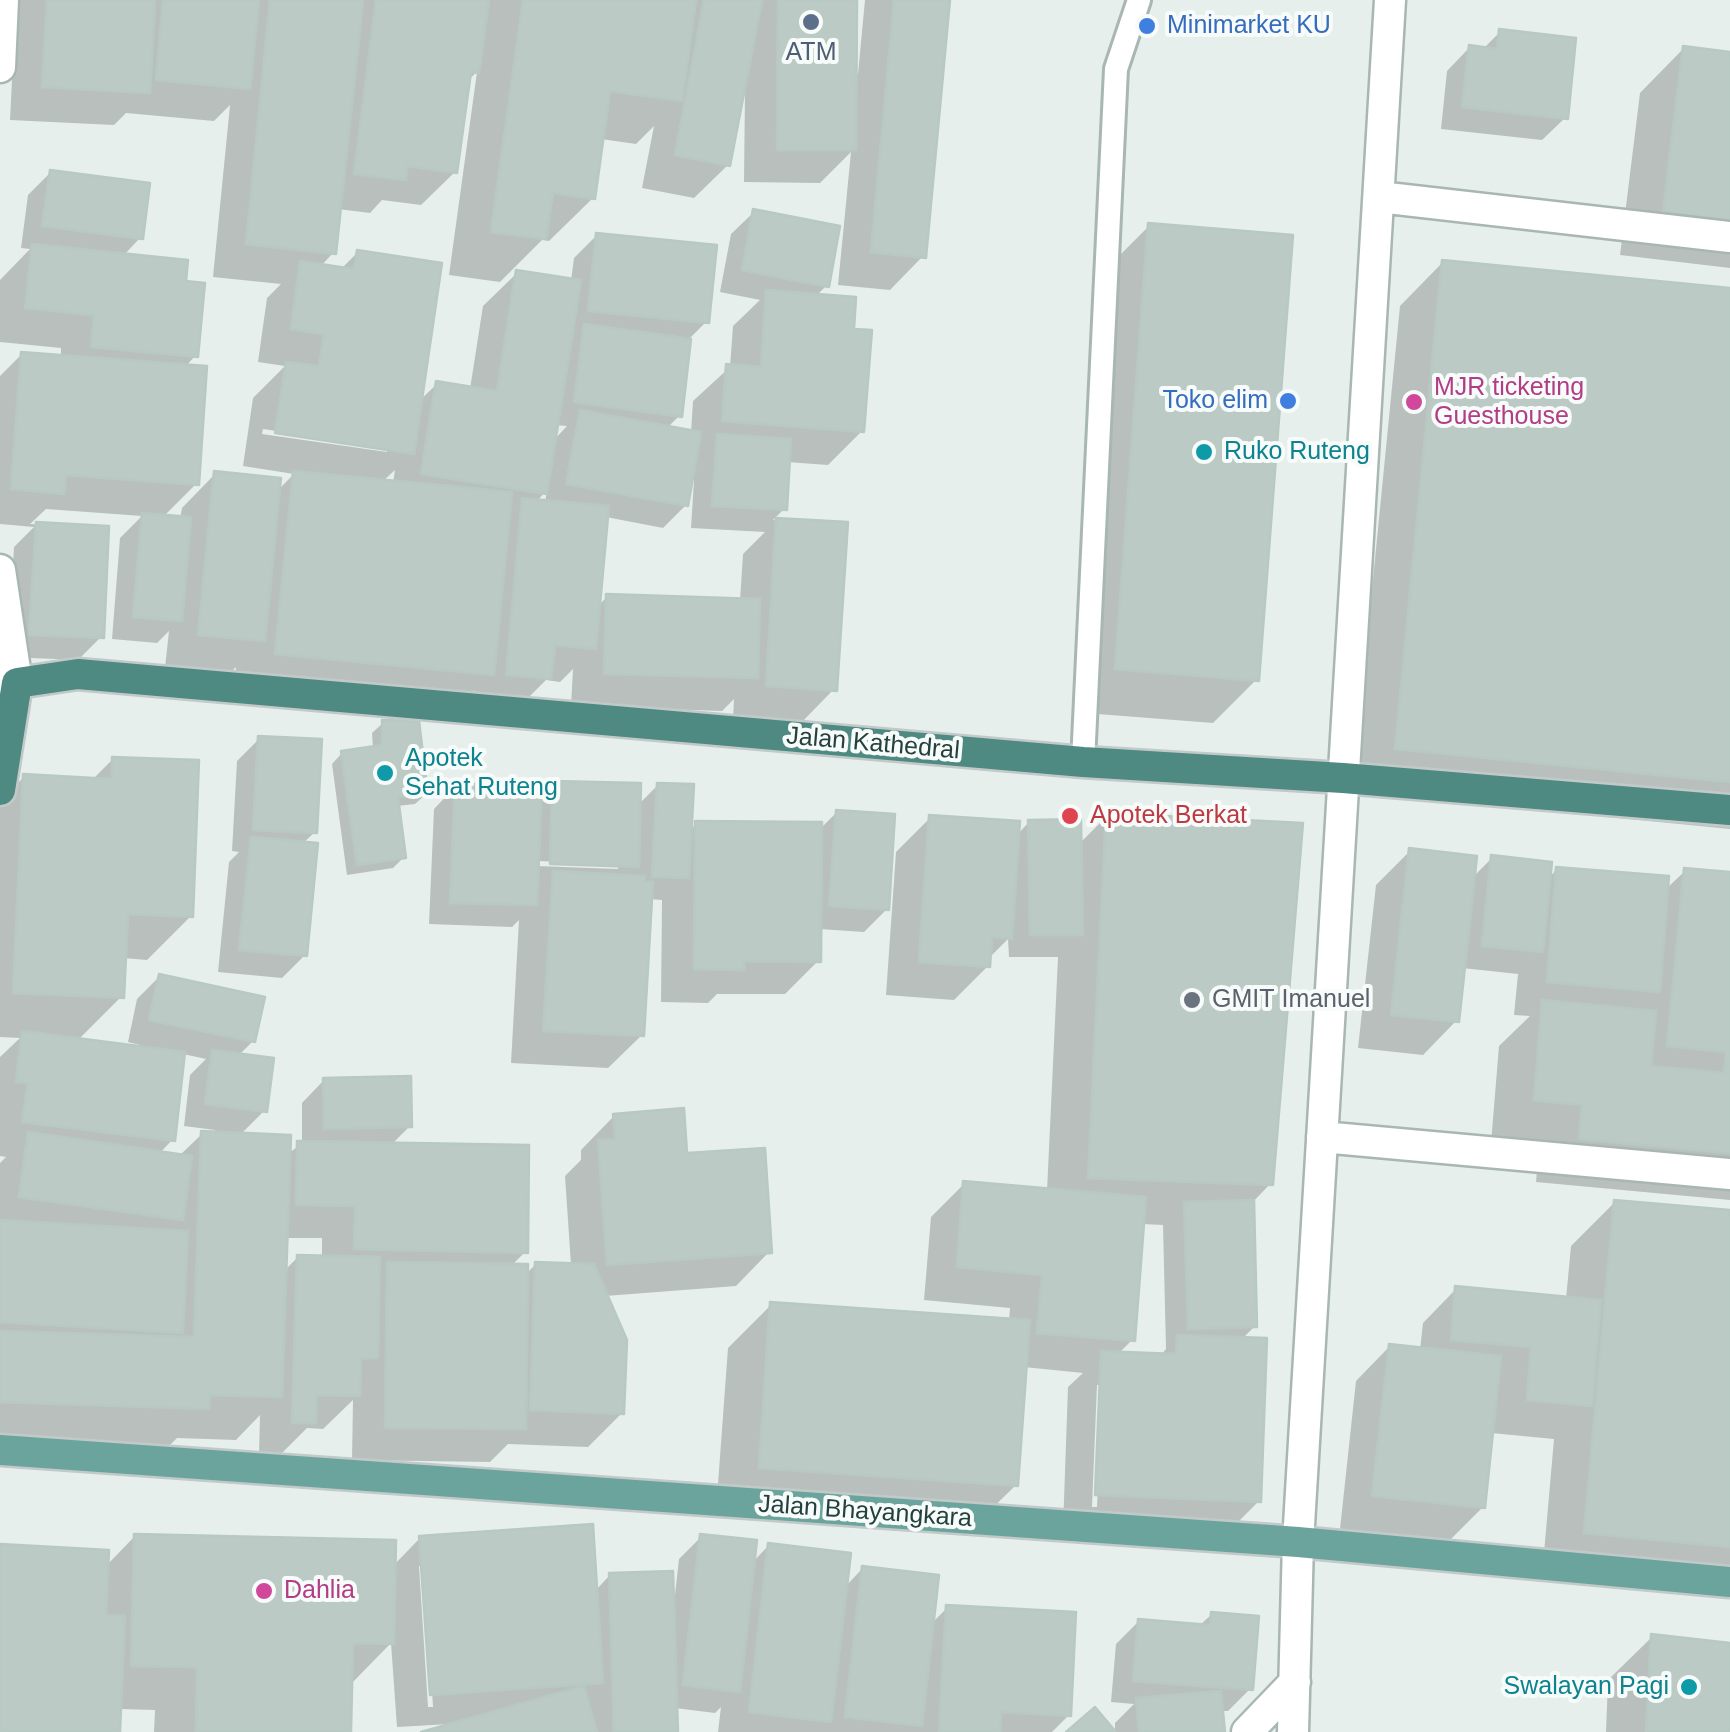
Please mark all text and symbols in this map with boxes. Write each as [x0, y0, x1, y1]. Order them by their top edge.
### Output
marker: ATM [800, 11, 822, 33]
place label: Minimarket KU [1167, 11, 1331, 41]
marker: Minimarket KU [1136, 15, 1158, 37]
place label: ATM [786, 38, 836, 68]
place label: MJR ticketing Guesthouse [1434, 373, 1584, 432]
place label: Toko elim [1162, 386, 1268, 416]
marker: Toko elim [1277, 390, 1299, 412]
marker: MJR ticketing Guesthouse [1403, 391, 1425, 413]
place label: Ruko Ruteng [1224, 437, 1370, 467]
marker: Ruko Ruteng [1193, 441, 1215, 463]
street label: Jalan Kathedral [785, 721, 961, 767]
place label: Apotek Sehat Ruteng [405, 744, 558, 803]
marker: Apotek Sehat Ruteng [374, 762, 396, 784]
place label: Apotek Berkat [1090, 801, 1247, 831]
marker: Apotek Berkat [1059, 805, 1081, 827]
place label: GMIT Imanuel [1212, 985, 1370, 1015]
marker: GMIT Imanuel [1181, 989, 1203, 1011]
street label: Jalan Bhayangkara [757, 1490, 973, 1534]
place label: Dahlia [284, 1576, 355, 1606]
marker: Dahlia [253, 1580, 275, 1602]
place label: Swalayan Pagi [1504, 1672, 1669, 1702]
marker: Swalayan Pagi [1678, 1676, 1700, 1698]

